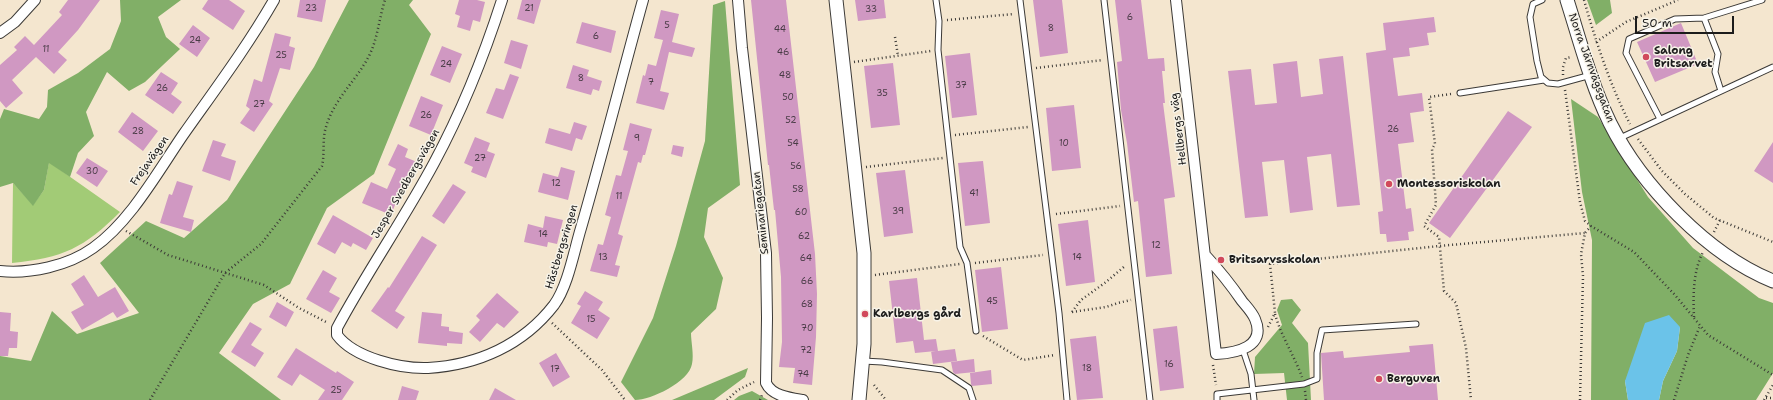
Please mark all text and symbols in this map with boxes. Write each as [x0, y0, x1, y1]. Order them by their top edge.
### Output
house number: 23 [305, 4, 317, 14]
house number: 21 [524, 4, 534, 14]
house number: 33 [865, 5, 877, 15]
scale bar [1637, 8, 1736, 34]
street label: Norra Järnvägsgatan [1565, 12, 1617, 124]
house number: 6 [1127, 13, 1133, 23]
text: 50 m [1642, 15, 1672, 31]
house number: 5 [664, 21, 670, 31]
house number: 8 [1048, 24, 1054, 34]
house number: 44 [774, 25, 786, 35]
house number: 6 [593, 32, 599, 42]
house number: 24 [189, 36, 201, 46]
place label: Salong Britsarvet [1654, 44, 1713, 70]
house number: 11 [42, 45, 50, 55]
house number: 46 [777, 48, 789, 58]
house number: 25 [275, 51, 287, 61]
marker: Salong Britsarvet [1641, 52, 1651, 62]
house number: 24 [440, 60, 452, 70]
house number: 48 [779, 71, 791, 81]
house number: 8 [578, 74, 584, 84]
house number: 7 [648, 78, 654, 88]
house number: 37 [955, 81, 967, 91]
house number: 26 [156, 84, 168, 94]
house number: 35 [876, 89, 888, 99]
street label: Hellbergs väg [1168, 92, 1190, 166]
house number: 50 [782, 93, 794, 103]
house number: 27 [253, 100, 265, 110]
house number: 26 [420, 111, 432, 121]
house number: 52 [785, 116, 797, 126]
house number: 26 [1387, 125, 1399, 135]
house number: 28 [132, 127, 144, 137]
street label: Jesper Svedbergsvägen [369, 127, 443, 241]
street label: Frejavägen [128, 134, 172, 188]
house number: 9 [634, 134, 640, 144]
house number: 54 [787, 139, 799, 149]
house number: 10 [1059, 139, 1069, 149]
house number: 27 [474, 154, 486, 164]
house number: 56 [790, 162, 802, 172]
house number: 30 [86, 167, 98, 177]
street label: Seminariegatan [750, 171, 772, 255]
place label: Montessoriskolan [1397, 177, 1501, 191]
house number: 12 [551, 179, 561, 189]
marker: Montessoriskolan [1384, 179, 1394, 189]
house number: 58 [792, 185, 804, 195]
house number: 41 [969, 189, 979, 199]
house number: 11 [615, 192, 623, 202]
street label: Hästbergsringen [543, 203, 581, 291]
house number: 39 [892, 207, 904, 217]
house number: 60 [795, 208, 807, 218]
house number: 14 [538, 230, 548, 240]
house number: 62 [798, 232, 810, 242]
house number: 12 [1151, 241, 1161, 251]
house number: 13 [598, 253, 608, 263]
house number: 14 [1072, 253, 1082, 263]
place label: Britsarvsskolan [1229, 253, 1320, 267]
house number: 64 [800, 254, 812, 264]
marker: Britsarvsskolan [1216, 255, 1226, 265]
house number: 66 [801, 277, 813, 287]
house number: 45 [986, 297, 998, 307]
house number: 68 [801, 300, 813, 310]
place label: Karlbergs gård [873, 307, 961, 321]
marker: Karlbergs gård [860, 309, 870, 319]
house number: 15 [586, 315, 596, 325]
house number: 70 [801, 324, 813, 334]
house number: 72 [800, 346, 812, 356]
house number: 16 [1164, 360, 1174, 370]
house number: 18 [1082, 364, 1092, 374]
house number: 17 [550, 365, 560, 375]
house number: 74 [797, 370, 809, 380]
place label: Berguven [1387, 372, 1440, 386]
marker: Berguven [1374, 374, 1384, 384]
house number: 25 [330, 386, 342, 396]

